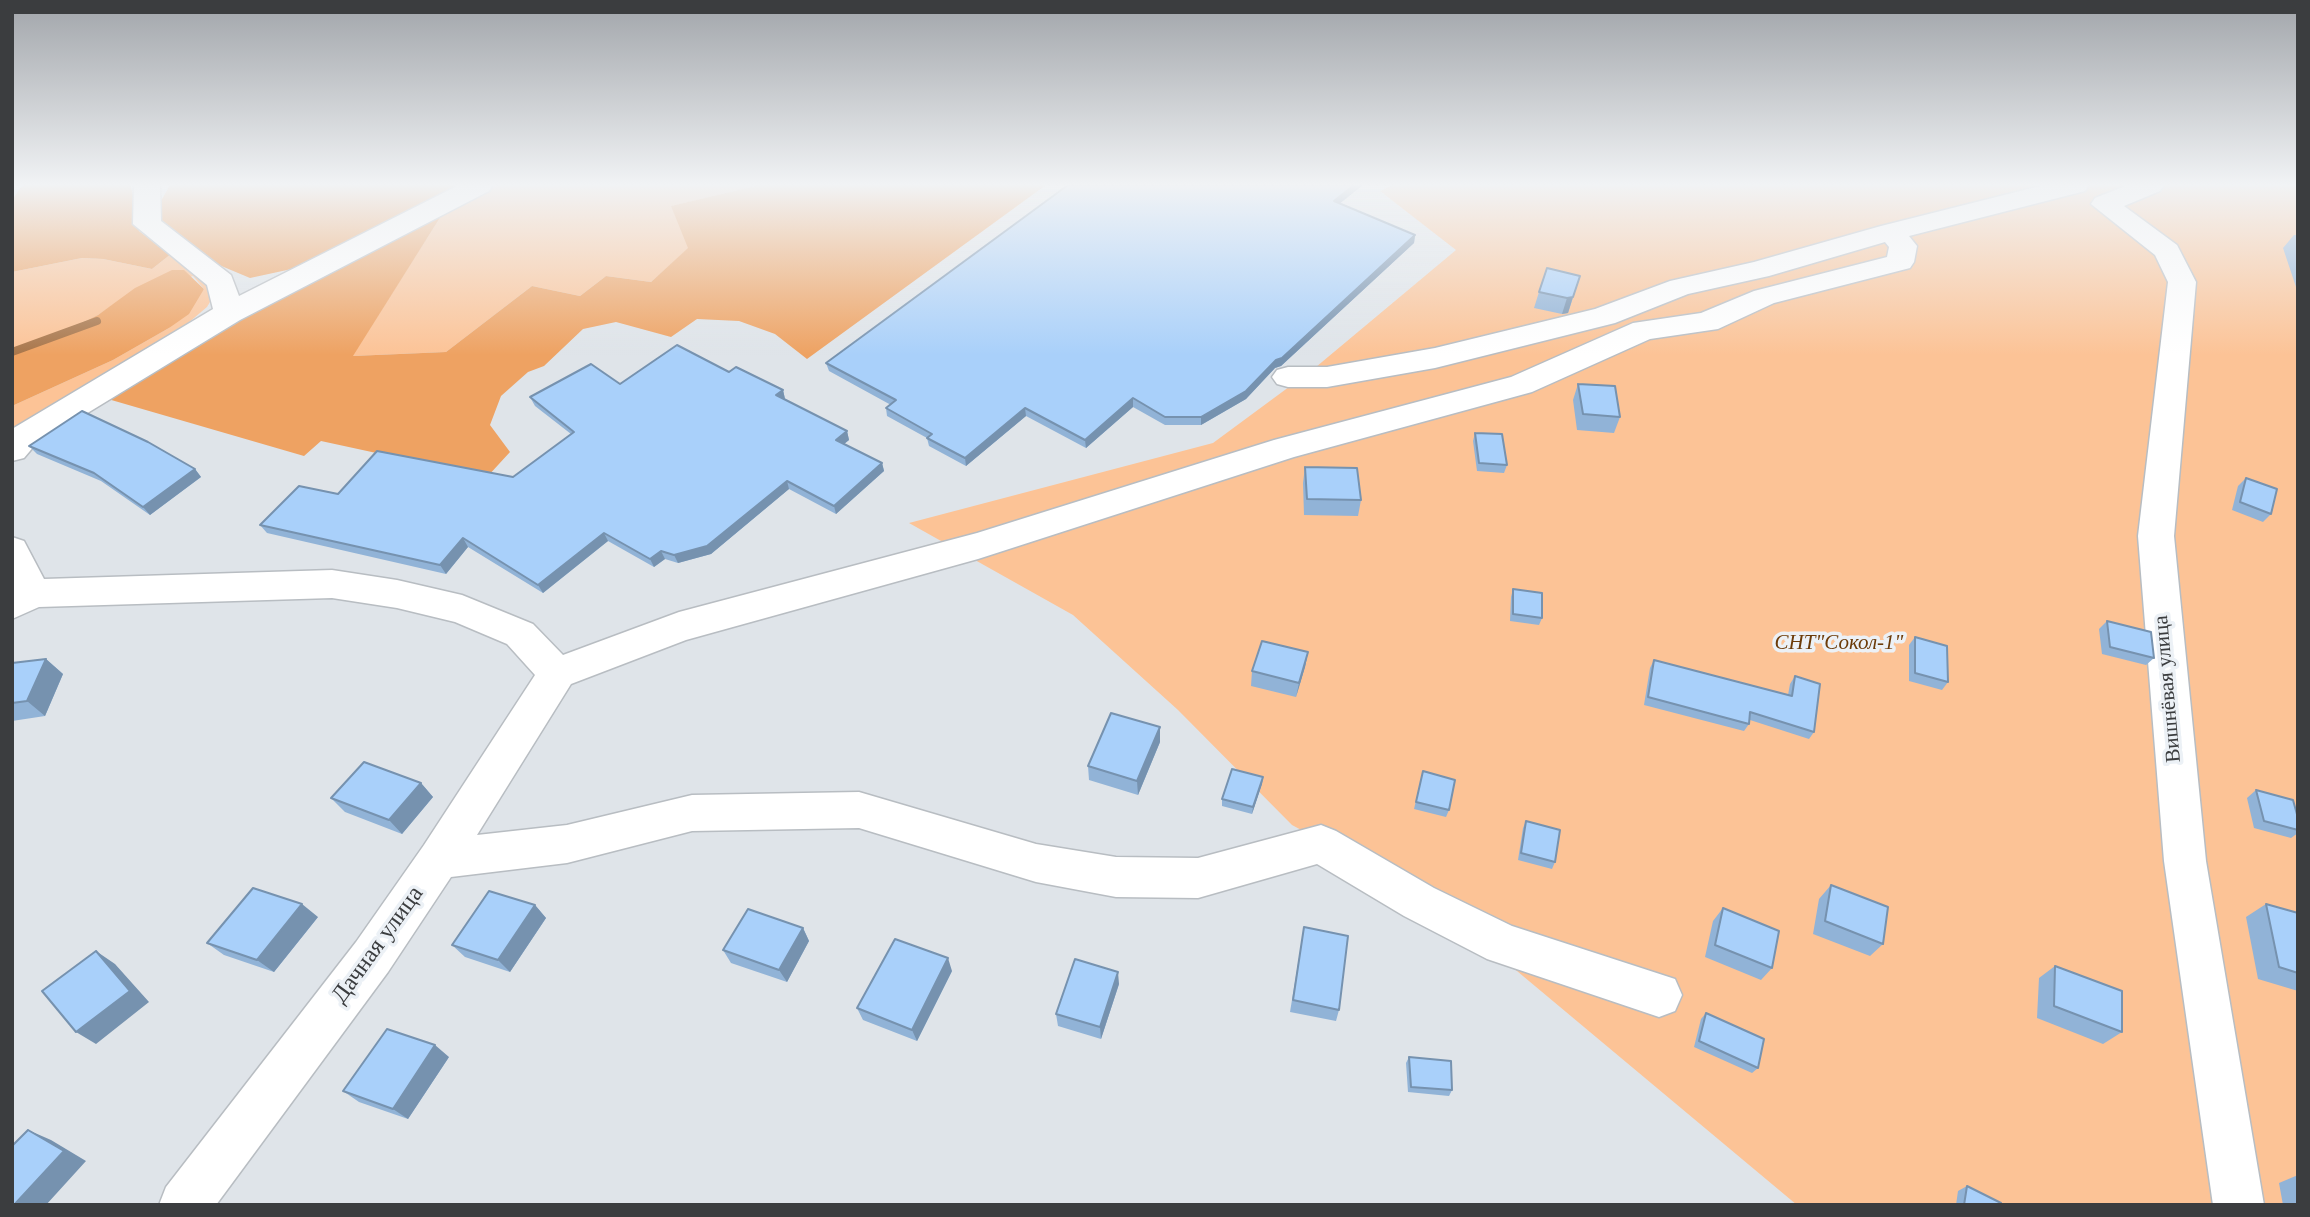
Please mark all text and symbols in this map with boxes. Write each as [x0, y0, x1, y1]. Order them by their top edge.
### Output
street label: Вишнёвая улица [2149, 614, 2187, 764]
park label: СНТ"Сокол-1" [1775, 630, 1903, 656]
street label: Дачная улица [326, 881, 430, 1009]

